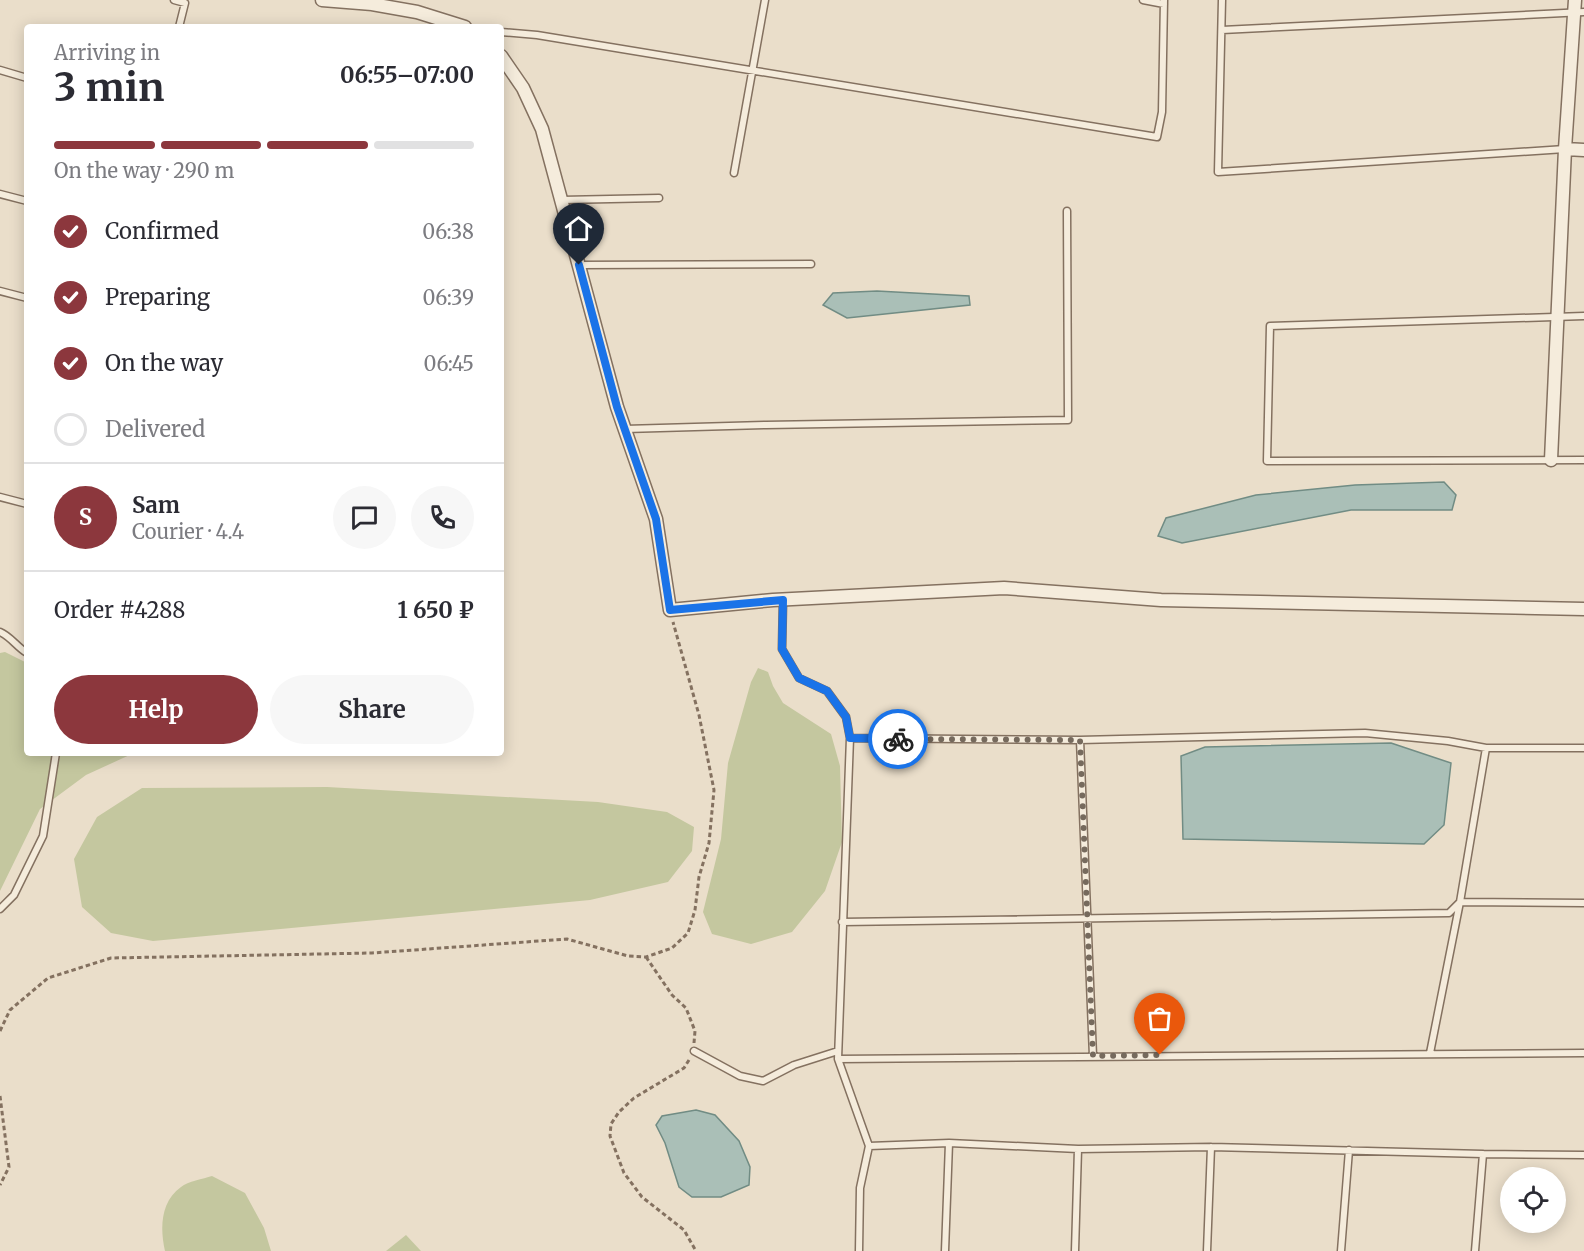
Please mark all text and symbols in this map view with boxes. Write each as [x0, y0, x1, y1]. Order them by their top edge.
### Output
text: Arriving in [54, 40, 160, 65]
text: 06:55–07:00 [340, 61, 474, 89]
text: 3 min [54, 63, 164, 112]
text: On the way · 290 m [54, 158, 234, 183]
pin [553, 203, 604, 265]
icon: home [562, 212, 595, 245]
icon: check [54, 215, 87, 248]
text: Confirmed [105, 217, 219, 245]
text: 06:38 [422, 219, 474, 244]
icon: check [54, 281, 87, 314]
text: Preparing [105, 283, 210, 311]
text: 06:39 [422, 285, 474, 310]
icon: check [54, 347, 87, 380]
text: On the way [105, 349, 223, 377]
text: 06:45 [424, 351, 474, 376]
text: Delivered [105, 415, 205, 443]
button: chat [333, 486, 396, 549]
button: phone [411, 486, 474, 549]
text: Sam [132, 491, 180, 519]
text: S [79, 503, 92, 531]
text: Courier · 4.4 [132, 519, 244, 544]
text: Order #4288 [54, 596, 185, 624]
text: 1 650 ₽ [398, 596, 474, 624]
button: Help [54, 675, 258, 744]
button: Share [270, 675, 474, 744]
courier [868, 709, 928, 769]
icon: bike [882, 723, 915, 756]
pin [1134, 993, 1185, 1055]
icon: bag [1143, 1002, 1176, 1035]
map controls [1500, 1167, 1566, 1233]
button: locate [1500, 1167, 1566, 1233]

